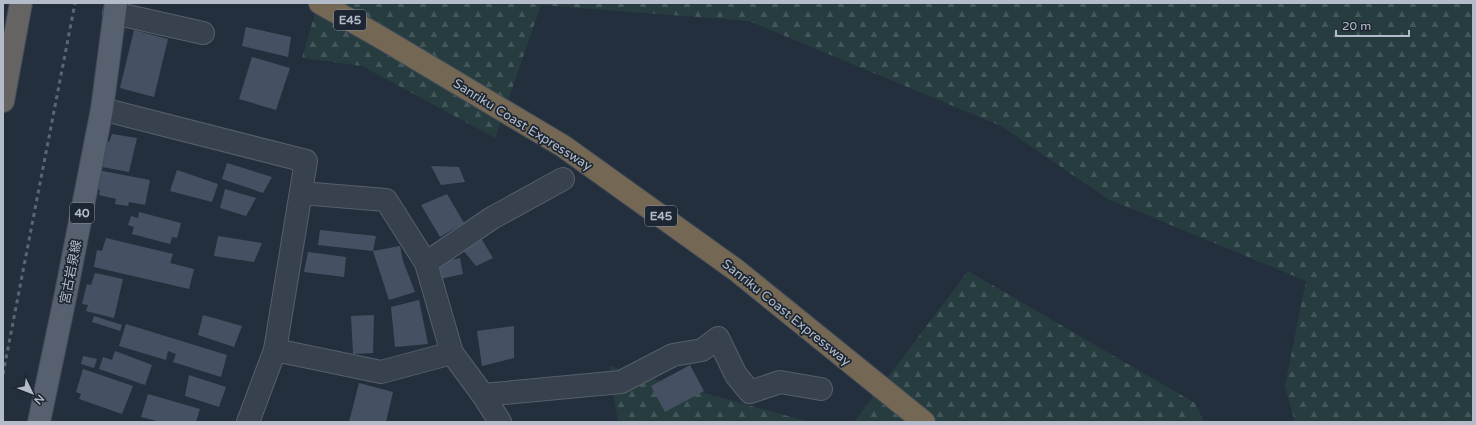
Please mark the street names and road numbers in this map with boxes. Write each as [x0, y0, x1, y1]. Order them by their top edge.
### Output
road number: E45 [334, 10, 366, 30]
street label: Sanriku Coast Expressway [450, 75, 595, 174]
road number: 40 [70, 203, 94, 223]
road number: E45 [645, 206, 677, 226]
street label: 宮古岩泉線 [57, 239, 85, 306]
street label: Sanriku Coast Expressway [719, 256, 854, 370]

